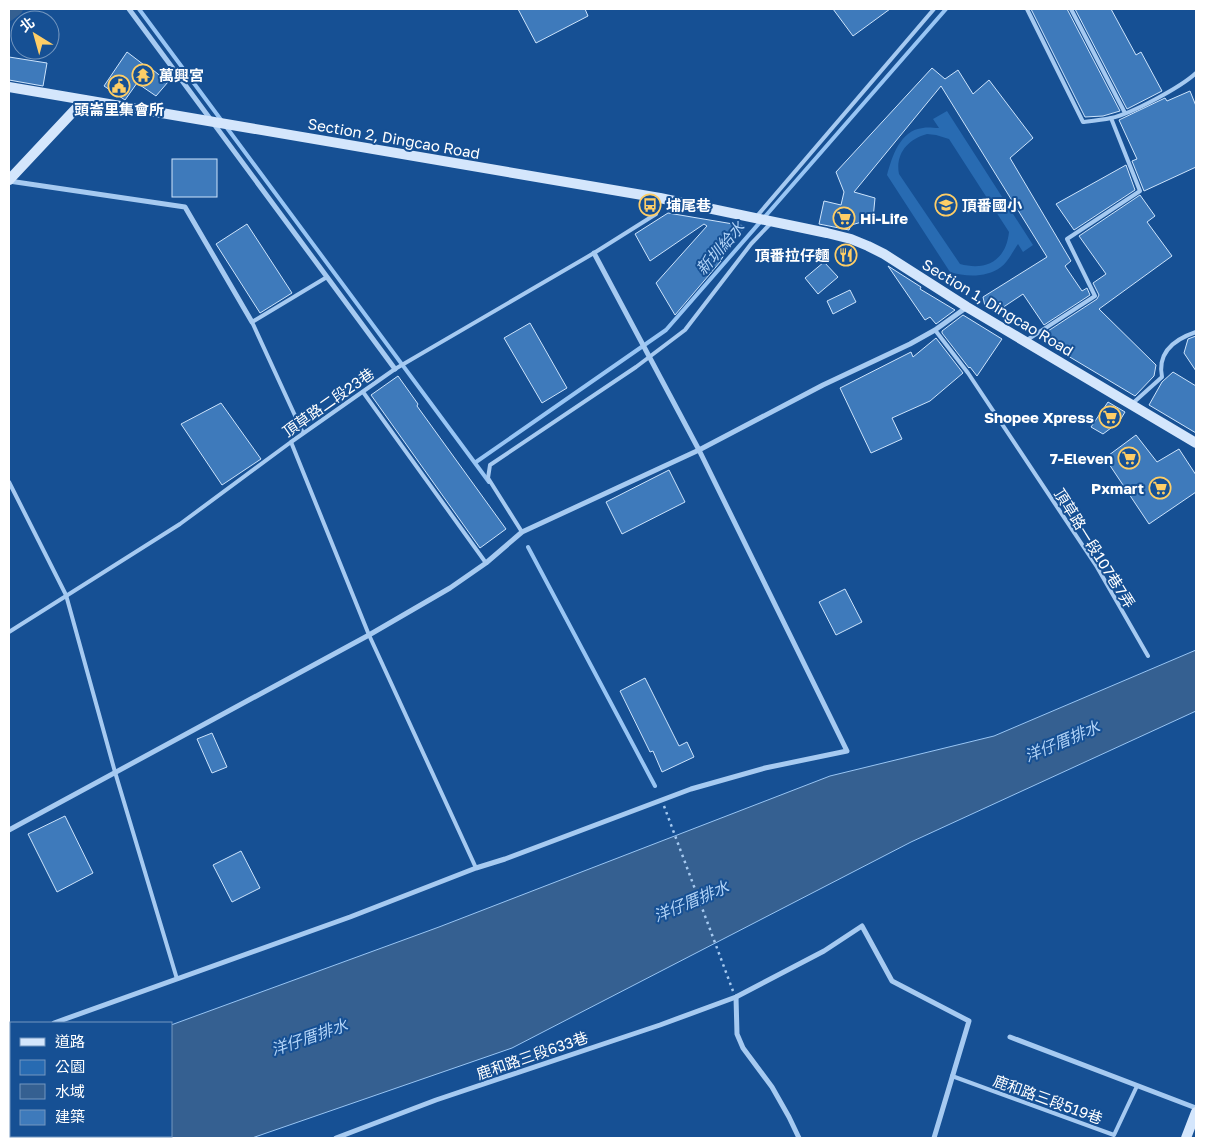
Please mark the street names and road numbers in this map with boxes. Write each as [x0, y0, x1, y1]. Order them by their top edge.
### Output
street label: Section 2, Dingcao Road [306, 114, 482, 162]
street label: Section 1, Dingcao Road [919, 255, 1077, 359]
street label: 頂草路二段23巷 [279, 364, 377, 440]
street label: 頂草路一段107巷7弄 [1051, 485, 1139, 611]
street label: 鹿和路三段633巷 [474, 1028, 590, 1082]
street label: 鹿和路三段519巷 [991, 1071, 1105, 1127]

